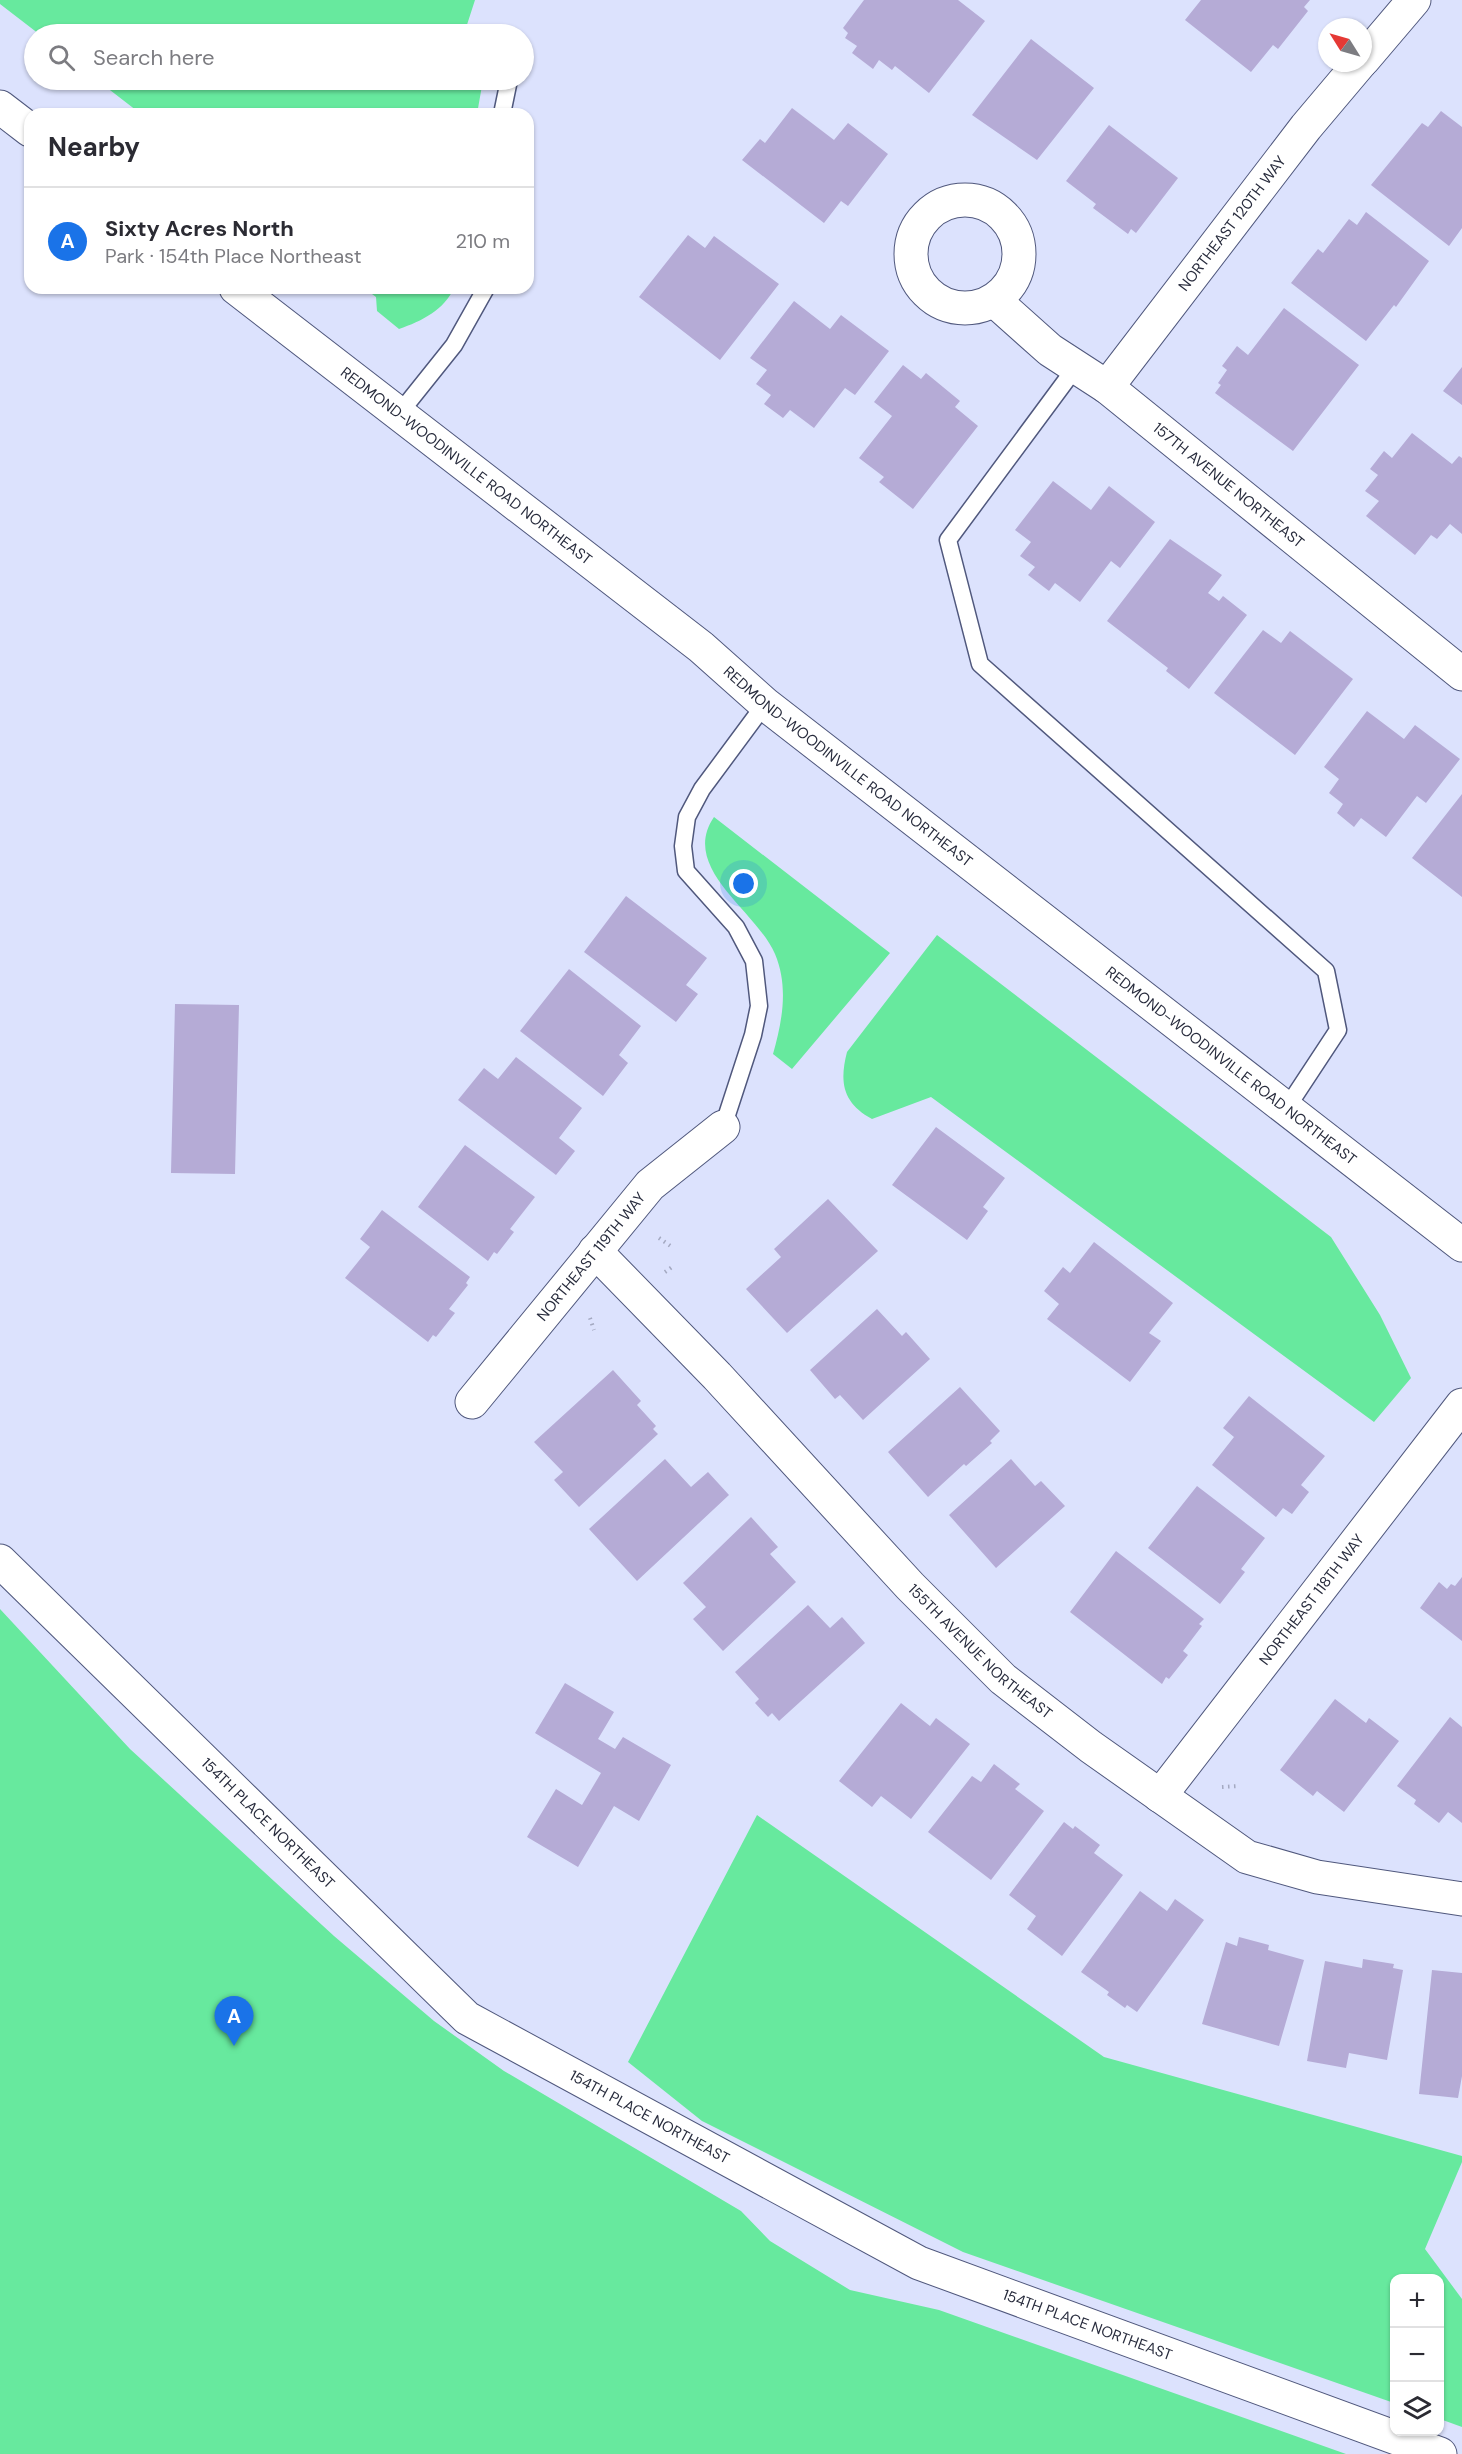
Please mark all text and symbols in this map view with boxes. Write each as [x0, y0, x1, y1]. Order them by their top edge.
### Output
north arrow [1318, 18, 1372, 72]
search box [24, 24, 534, 90]
icon: search [45, 41, 78, 74]
text: Search here [93, 43, 214, 72]
text: Nearby [48, 130, 140, 164]
street label: NORTHEAST 120TH WAY [1174, 151, 1291, 295]
text: Sixty Acres North [105, 214, 294, 243]
text: A [60, 228, 75, 254]
text: 210 m [455, 228, 510, 254]
text: Park · 154th Place Northeast [105, 243, 362, 269]
street label: REDMOND-WOODINVILLE ROAD NORTHEAST [336, 362, 596, 569]
street label: 157TH AVENUE NORTHEAST [1149, 418, 1308, 552]
street label: REDMOND-WOODINVILLE ROAD NORTHEAST [719, 662, 977, 871]
your location [729, 869, 758, 898]
street label: REDMOND-WOODINVILLE ROAD NORTHEAST [1101, 962, 1361, 1169]
street label: NORTHEAST 119TH WAY [532, 1188, 650, 1325]
street label: NORTHEAST 118TH WAY [1255, 1530, 1369, 1669]
street label: 155TH AVENUE NORTHEAST [904, 1580, 1056, 1723]
street label: 154TH PLACE NORTHEAST [197, 1753, 339, 1893]
pin: A [214, 1996, 254, 2046]
street label: 154TH PLACE NORTHEAST [566, 2065, 733, 2168]
map controls [1390, 2274, 1444, 2436]
button: + [1390, 2274, 1444, 2328]
street label: 154TH PLACE NORTHEAST [1000, 2285, 1175, 2365]
button: − [1390, 2328, 1444, 2382]
button: layers [1390, 2382, 1444, 2436]

